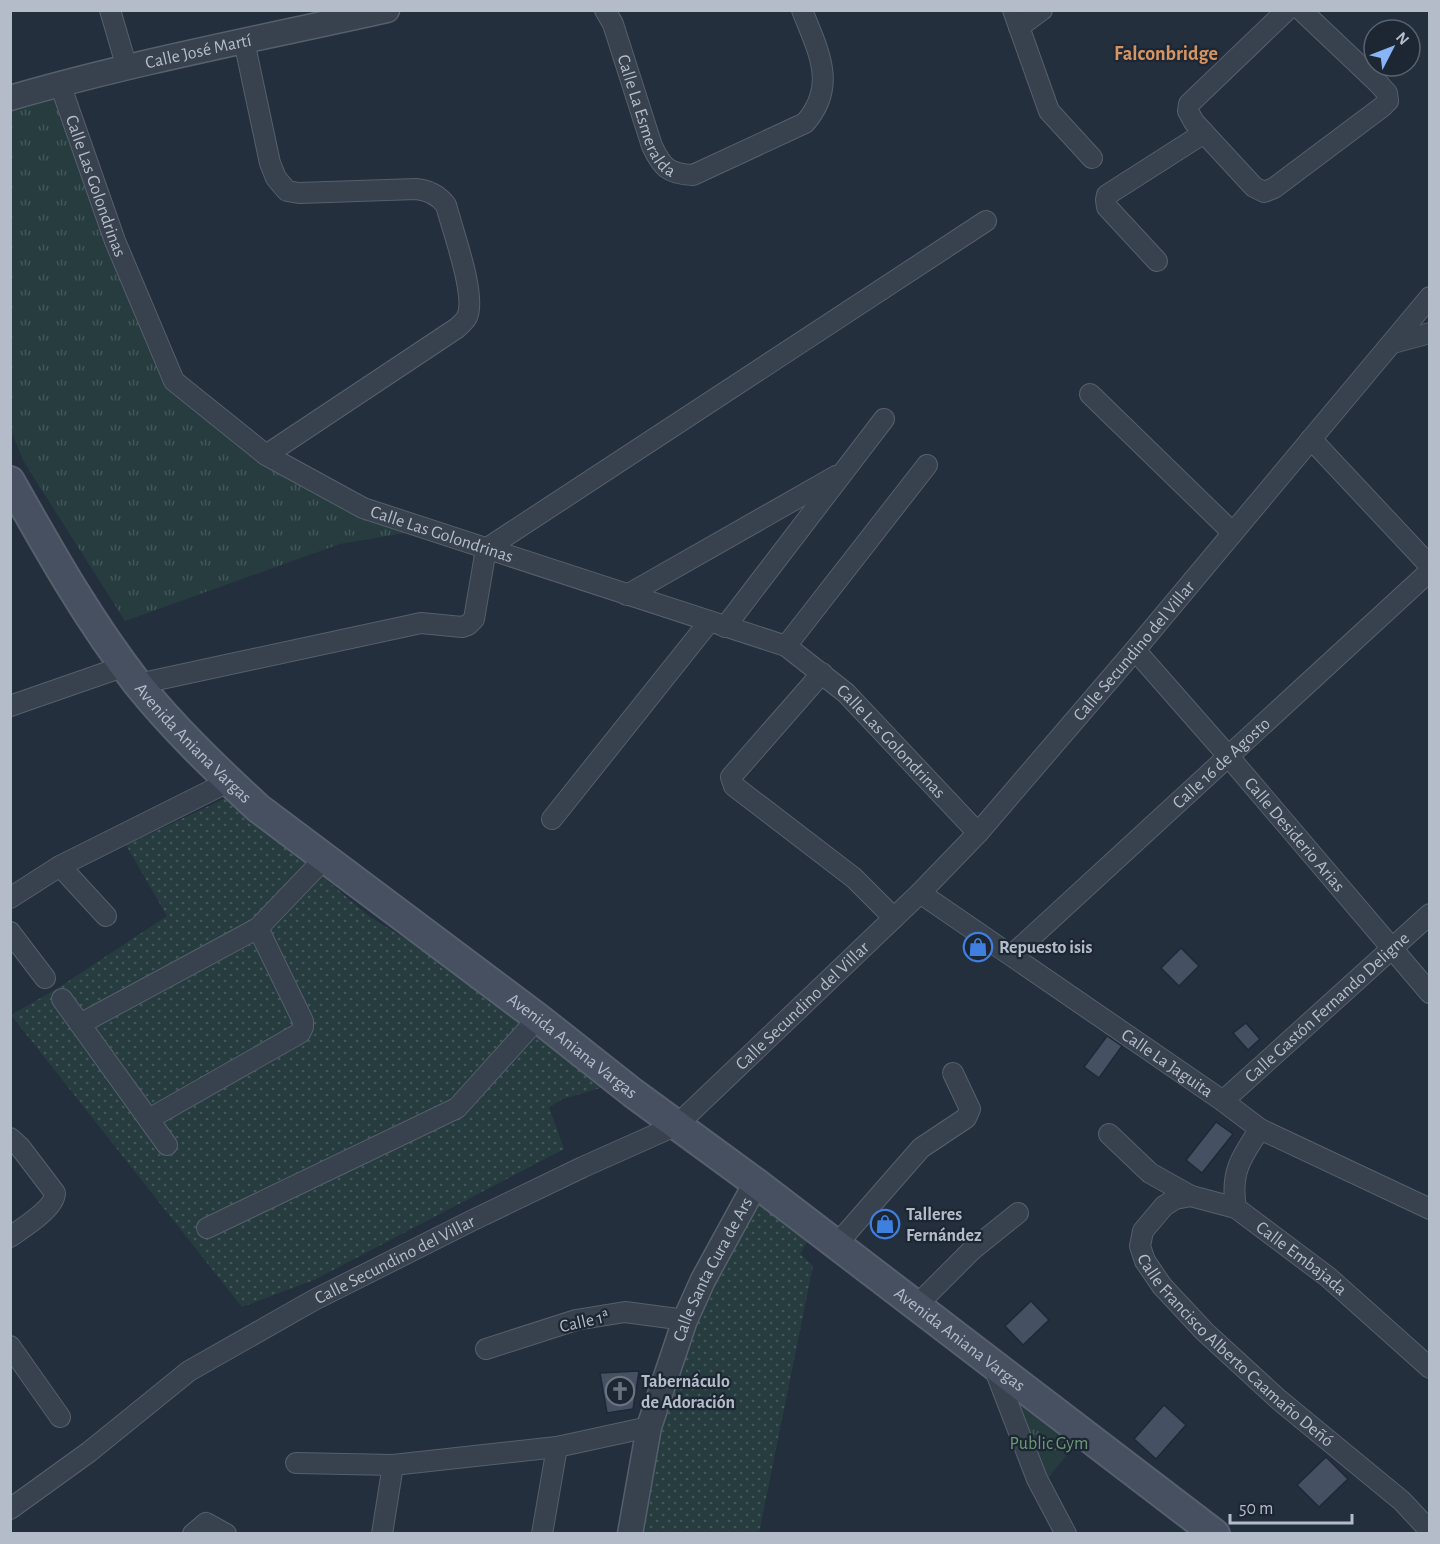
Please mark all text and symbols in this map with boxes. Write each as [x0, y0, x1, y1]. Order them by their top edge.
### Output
north arrow [1362, 18, 1422, 78]
text: N [1393, 29, 1412, 48]
street label: Calle José Martí [144, 31, 254, 73]
district label: Falconbridge [1114, 44, 1218, 64]
street label: Calle La Esmeralda [613, 52, 678, 181]
street label: Calle Las Golondrinas [62, 113, 129, 260]
street label: Calle Las Golondrinas [368, 503, 515, 566]
street label: Calle Secundino del Villar [1070, 578, 1199, 725]
street label: Avenida Aniana Vargas [131, 680, 255, 807]
street label: Calle Las Golondrinas [833, 681, 948, 802]
street label: Calle 16 de Agosto [1170, 715, 1274, 813]
street label: Calle Desiderio Arias [1241, 774, 1348, 896]
street label: Calle Gastón Fernando Deligne [1242, 929, 1413, 1086]
shop icon: Repuesto isis [962, 931, 994, 963]
street label: Calle Secundino del Villar [733, 939, 873, 1074]
place label: Repuesto isis [999, 939, 1093, 957]
street label: Avenida Aniana Vargas [503, 990, 640, 1103]
street label: Calle La Jaguita [1118, 1026, 1216, 1101]
street label: Calle Santa Cura de Ars [670, 1194, 756, 1344]
place label: Talleres Fernández [906, 1206, 982, 1245]
shop icon: Talleres Fernández [869, 1208, 901, 1240]
street label: Calle Secundino del Villar [312, 1213, 478, 1308]
street label: Calle Embajada [1252, 1218, 1350, 1299]
street label: Calle Francisco Alberto Caamaño Deñó [1133, 1252, 1337, 1451]
street label: Avenida Aniana Vargas [890, 1284, 1028, 1395]
street label: Calle 1ª [558, 1308, 611, 1336]
place label: Tabernáculo de Adoración [641, 1373, 735, 1412]
church icon: Tabernáculo de Adoración [604, 1375, 636, 1407]
park label: Public Gym [1010, 1435, 1088, 1453]
scale bar [1230, 1487, 1352, 1525]
text: 50 m [1239, 1500, 1273, 1518]

